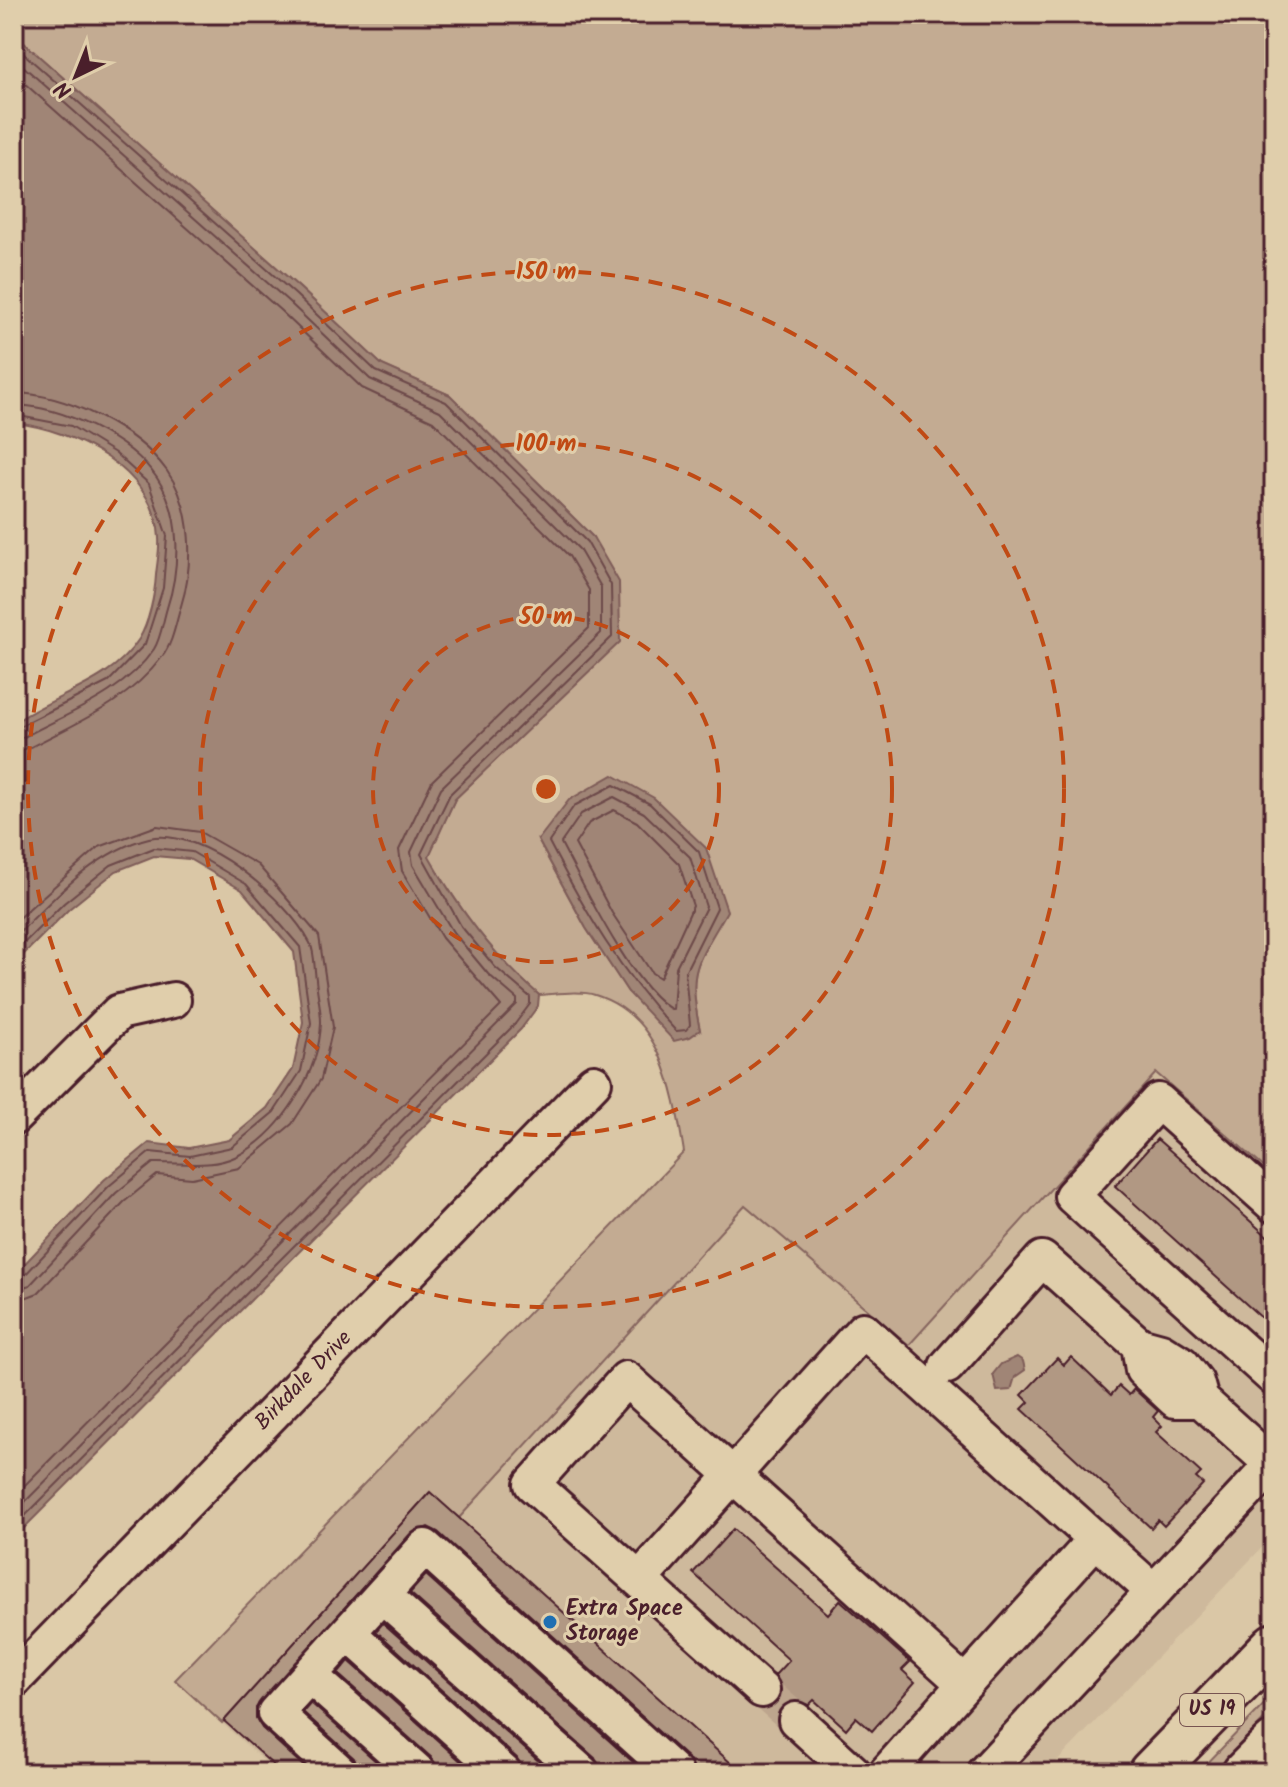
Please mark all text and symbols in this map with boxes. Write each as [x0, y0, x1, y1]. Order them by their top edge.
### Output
north arrow [36, 36, 116, 116]
text: N [47, 71, 81, 106]
text: 150 m [516, 253, 576, 292]
text: 100 m [516, 425, 576, 464]
text: 50 m [518, 598, 573, 637]
centre of rings [532, 775, 560, 803]
street label: Birkdale Drive [247, 1323, 361, 1439]
place label: Extra Space Storage [566, 1592, 683, 1652]
marker: Extra Space Storage [541, 1613, 559, 1631]
road number: US 19 [1180, 1694, 1244, 1726]

